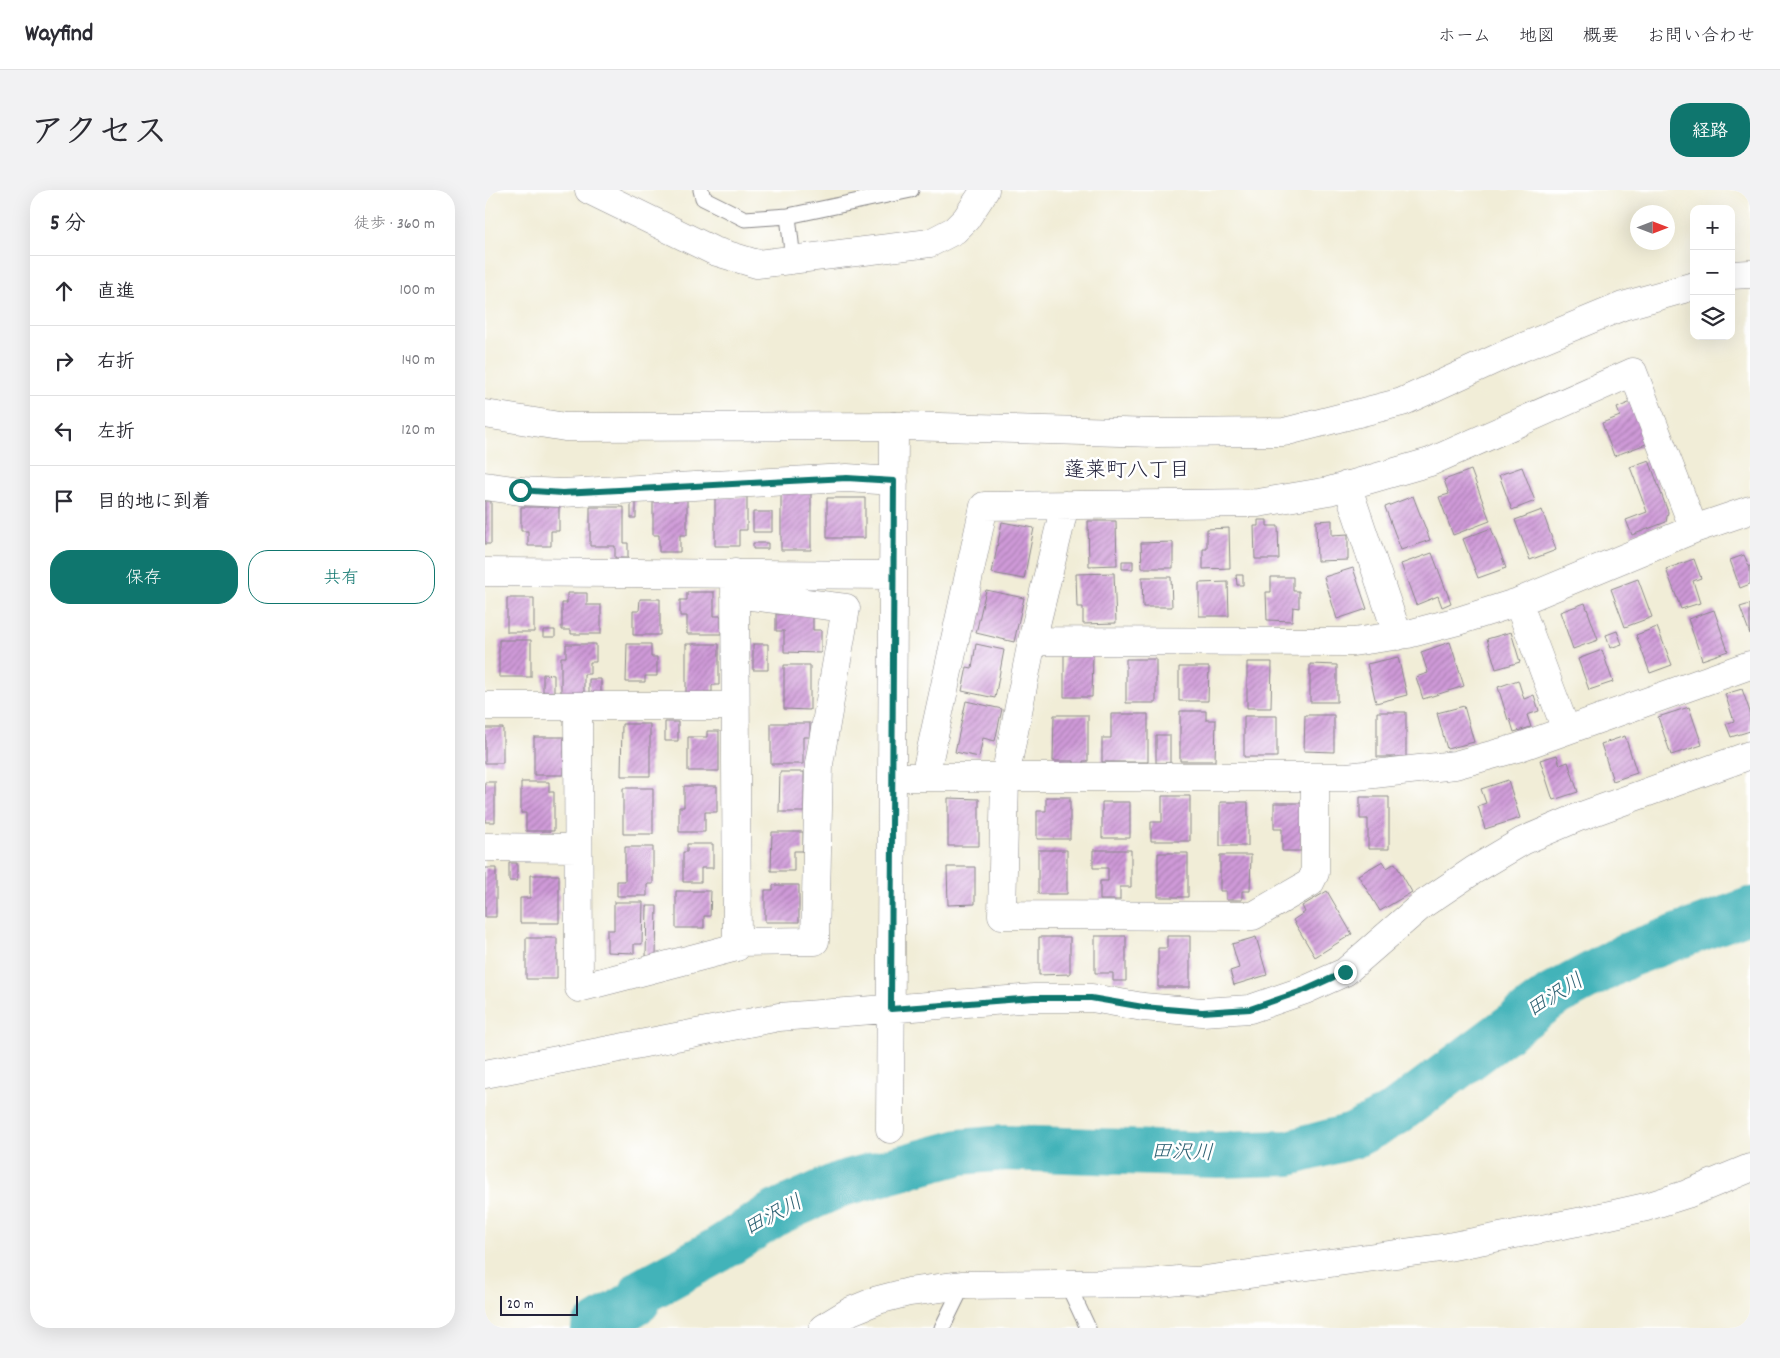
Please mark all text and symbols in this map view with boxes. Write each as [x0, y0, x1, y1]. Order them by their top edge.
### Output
text: Wayfind [25, 18, 93, 52]
text: ホーム [1438, 25, 1491, 50]
text: 地図 [1519, 25, 1555, 50]
text: 概要 [1583, 25, 1619, 50]
text: お問い合わせ [1647, 25, 1755, 50]
button: 経路 [1670, 103, 1750, 157]
text: アクセス [30, 110, 168, 160]
north arrow [1630, 205, 1675, 250]
map controls [1690, 205, 1735, 340]
button: + [1690, 205, 1735, 250]
text: 5 分 [50, 210, 86, 240]
text: 徒歩 · 360 m [354, 213, 435, 236]
button: − [1690, 250, 1735, 295]
icon: ahead [50, 277, 78, 305]
text: 100 m [399, 279, 435, 302]
text: 直進 [97, 280, 135, 307]
button: layers [1690, 295, 1735, 340]
icon: right [50, 347, 78, 375]
text: 140 m [401, 349, 435, 372]
text: 右折 [97, 350, 135, 377]
icon: left [50, 417, 78, 445]
text: 120 m [401, 419, 435, 442]
text: 左折 [97, 420, 135, 447]
district label: 蓬莱町八丁目 [1064, 457, 1190, 487]
route start [509, 479, 532, 502]
icon: arrive [50, 487, 78, 515]
text: 目的地に到着 [97, 490, 211, 517]
button: 保存 [50, 550, 238, 604]
button: 共有 [248, 550, 435, 604]
route end [1334, 961, 1357, 984]
water label: 田沢川 [1521, 968, 1591, 1026]
water label: 田沢川 [1150, 1138, 1214, 1170]
water label: 田沢川 [739, 1189, 809, 1245]
scale bar [500, 1293, 577, 1316]
text: 20 m [507, 1295, 534, 1315]

